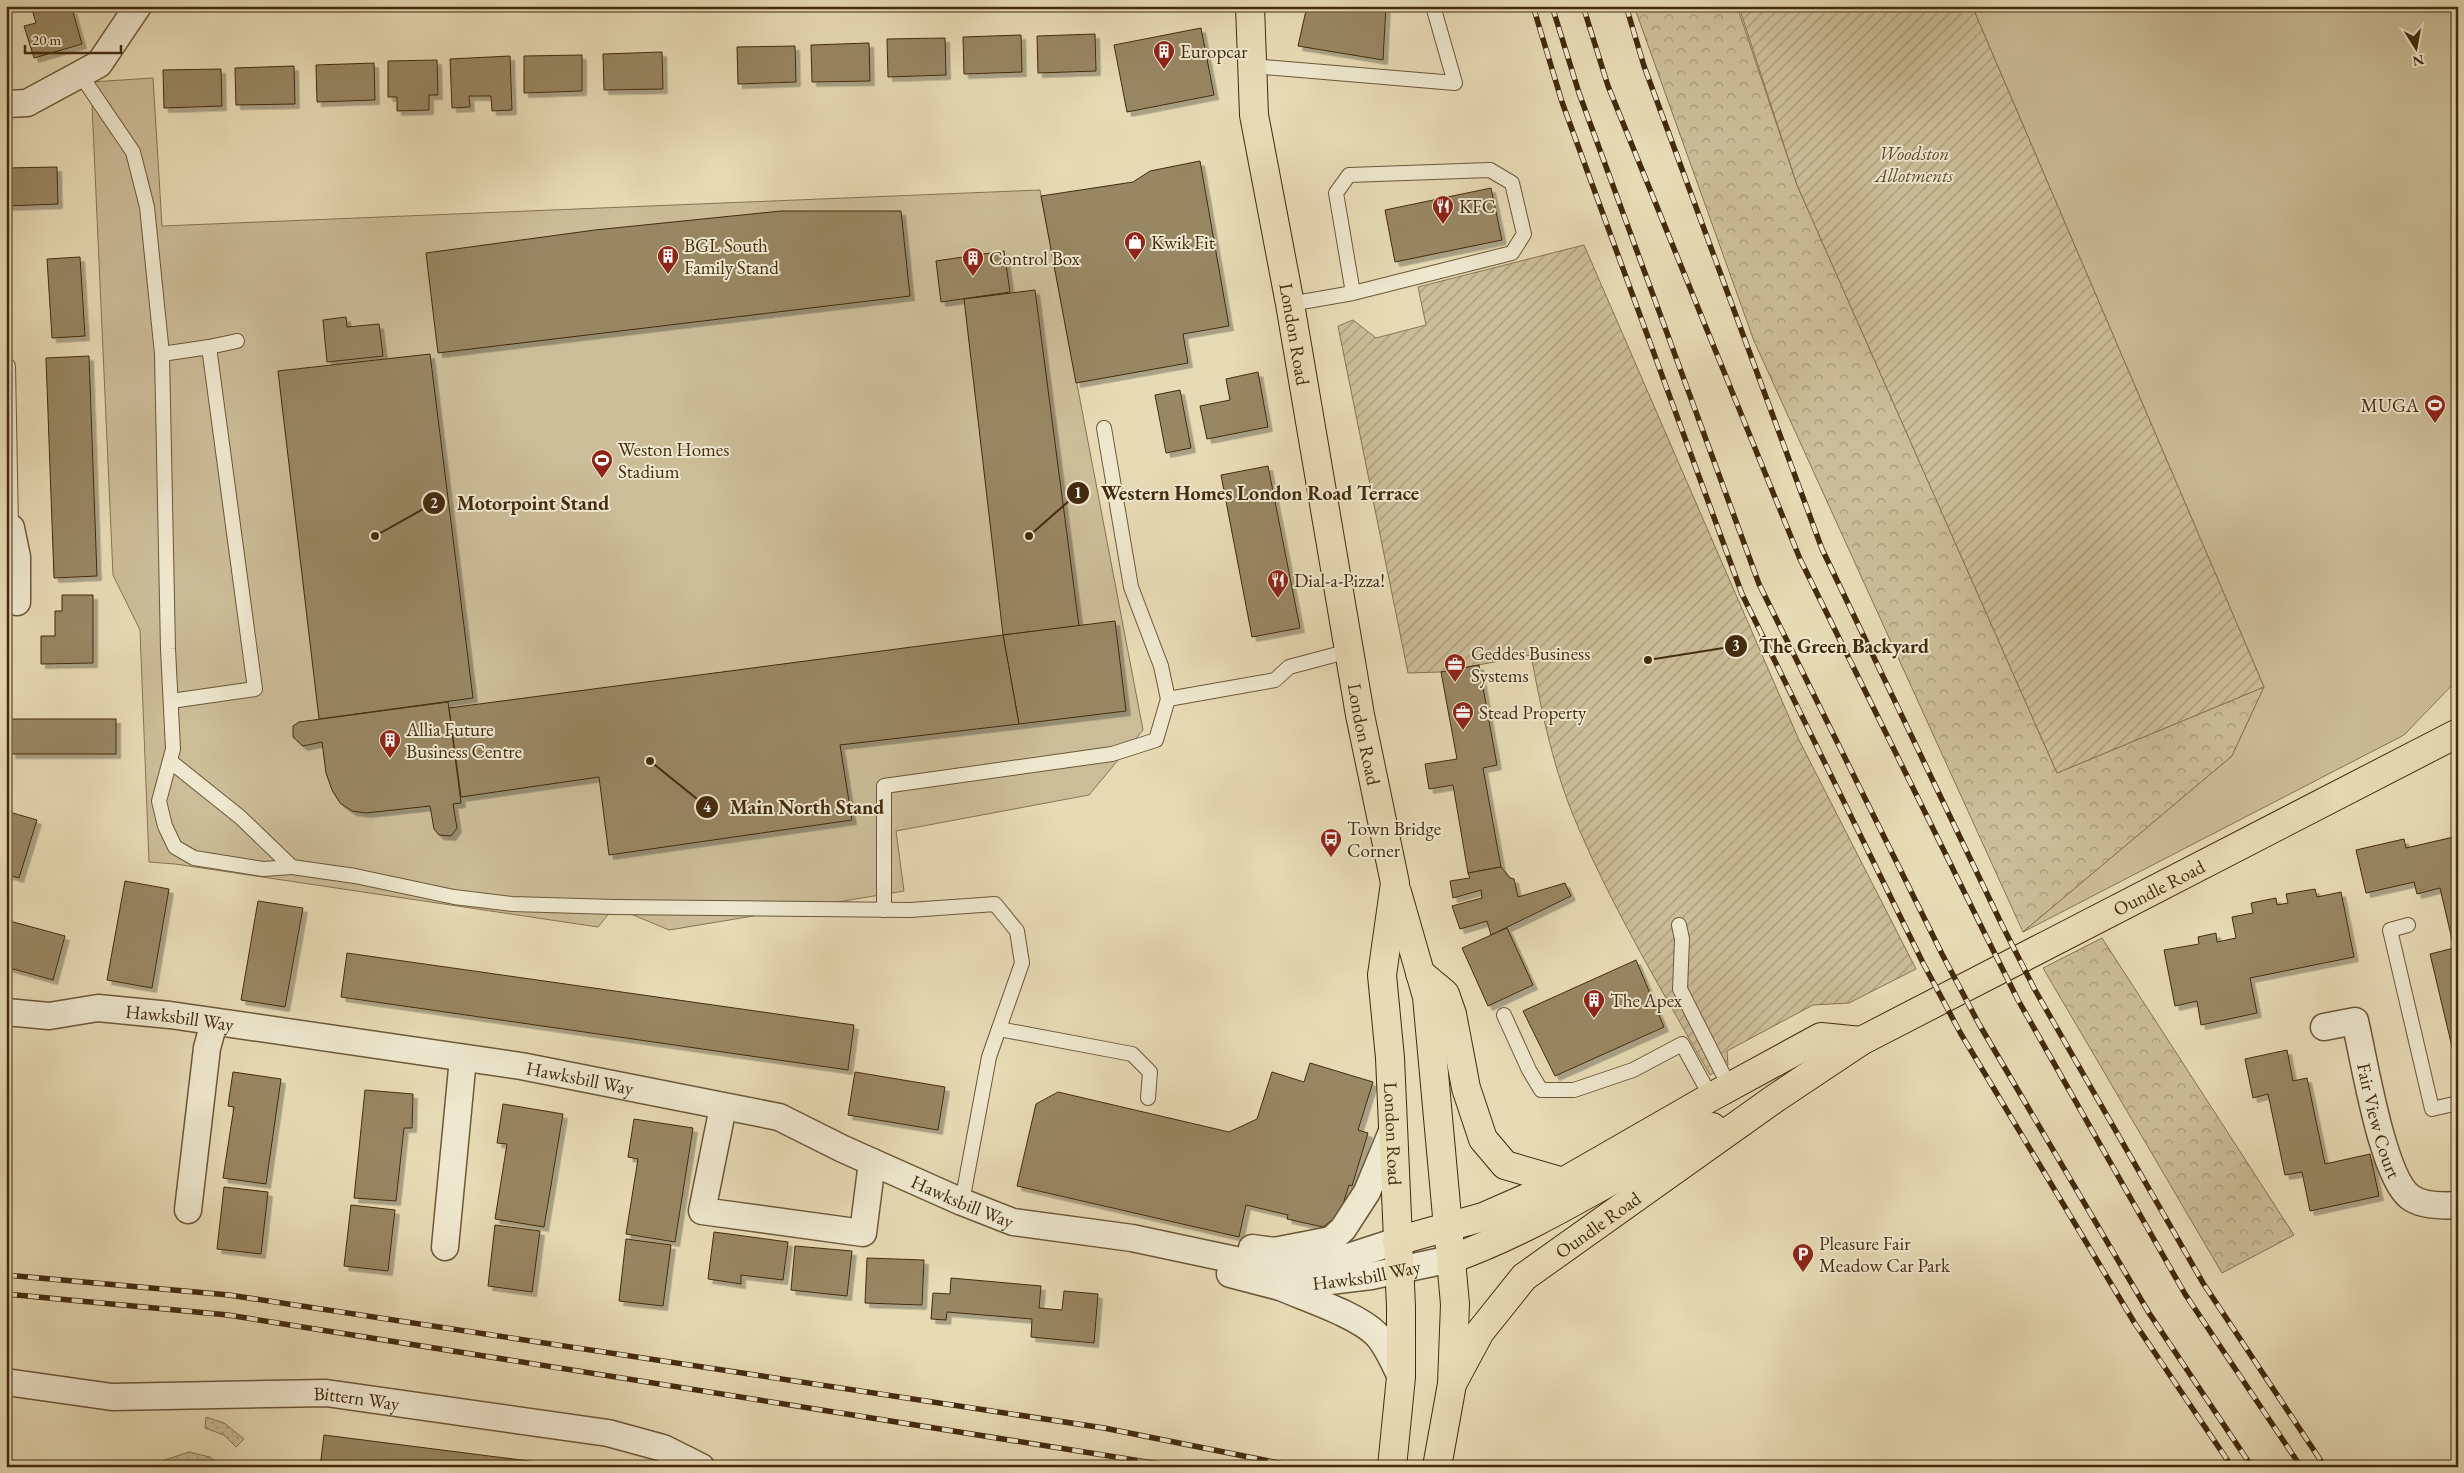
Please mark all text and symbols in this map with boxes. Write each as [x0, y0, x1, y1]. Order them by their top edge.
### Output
scale bar [25, 22, 121, 54]
north arrow [2392, 22, 2442, 72]
text: 20 m [32, 30, 61, 49]
building icon: Europcar [1152, 39, 1176, 70]
place label: Europcar [1180, 39, 1248, 64]
text: N [2411, 51, 2426, 71]
park label: Woodston Allotments [1873, 141, 1954, 188]
restaurant icon: KFC [1431, 194, 1455, 225]
place label: KFC [1459, 194, 1495, 219]
shop icon: Kwik Fit [1123, 230, 1147, 261]
place label: Kwik Fit [1151, 230, 1215, 255]
place label: BGL South Family Stand [684, 233, 779, 280]
building icon: BGL South Family Stand [656, 244, 680, 275]
building icon: Control Box [961, 246, 985, 277]
place label: Control Box [989, 246, 1081, 271]
street label: London Road [1273, 281, 1316, 388]
place label: MUGA [2361, 393, 2420, 418]
sports icon: MUGA [2423, 393, 2447, 424]
place label: Weston Homes Stadium [618, 437, 729, 484]
sports icon: Weston Homes Stadium [590, 448, 614, 479]
callout: Western Homes London Road Terrace [1066, 475, 1429, 510]
text: Western Homes London Road Terrace [1101, 480, 1419, 506]
text: 1 [1074, 483, 1082, 502]
callout: Motorpoint Stand [422, 486, 619, 521]
text: Motorpoint Stand [457, 490, 609, 516]
text: 2 [430, 493, 438, 512]
restaurant icon: Dial-a-Pizza! [1266, 568, 1290, 599]
place label: Dial-a-Pizza! [1294, 568, 1385, 593]
callout: The Green Backyard [1724, 629, 1939, 664]
text: The Green Backyard [1759, 633, 1929, 659]
text: 3 [1732, 636, 1740, 655]
place label: Geddes Business Systems [1471, 641, 1590, 688]
office icon: Geddes Business Systems [1443, 652, 1467, 683]
street label: London Road [1342, 681, 1386, 788]
office icon: Stead Property [1451, 700, 1475, 731]
place label: Stead Property [1479, 700, 1587, 725]
place label: Allia Future Business Centre [405, 717, 522, 764]
building icon: Allia Future Business Centre [378, 728, 402, 759]
callout: Main North Stand [695, 790, 894, 825]
text: Main North Stand [730, 794, 884, 820]
text: 4 [703, 797, 712, 816]
place label: Town Bridge Corner [1347, 816, 1441, 863]
bus stop icon: Town Bridge Corner [1319, 827, 1343, 858]
street label: Oundle Road [2109, 854, 2209, 922]
building icon: The Apex [1582, 988, 1606, 1019]
place label: The Apex [1610, 988, 1683, 1013]
street label: Hawksbill Way [124, 999, 236, 1037]
street label: Hawksbill Way [524, 1055, 637, 1101]
street label: Fair View Court [2351, 1061, 2407, 1182]
street label: London Road [1378, 1082, 1408, 1186]
street label: Hawksbill Way [907, 1169, 1018, 1234]
street label: Oundle Road [1550, 1186, 1646, 1264]
place label: Pleasure Fair Meadow Car Park [1819, 1231, 1951, 1278]
parking icon: Pleasure Fair Meadow Car Park [1791, 1242, 1815, 1273]
street label: Hawksbill Way [1311, 1254, 1424, 1296]
street label: Bittern Way [313, 1381, 402, 1416]

